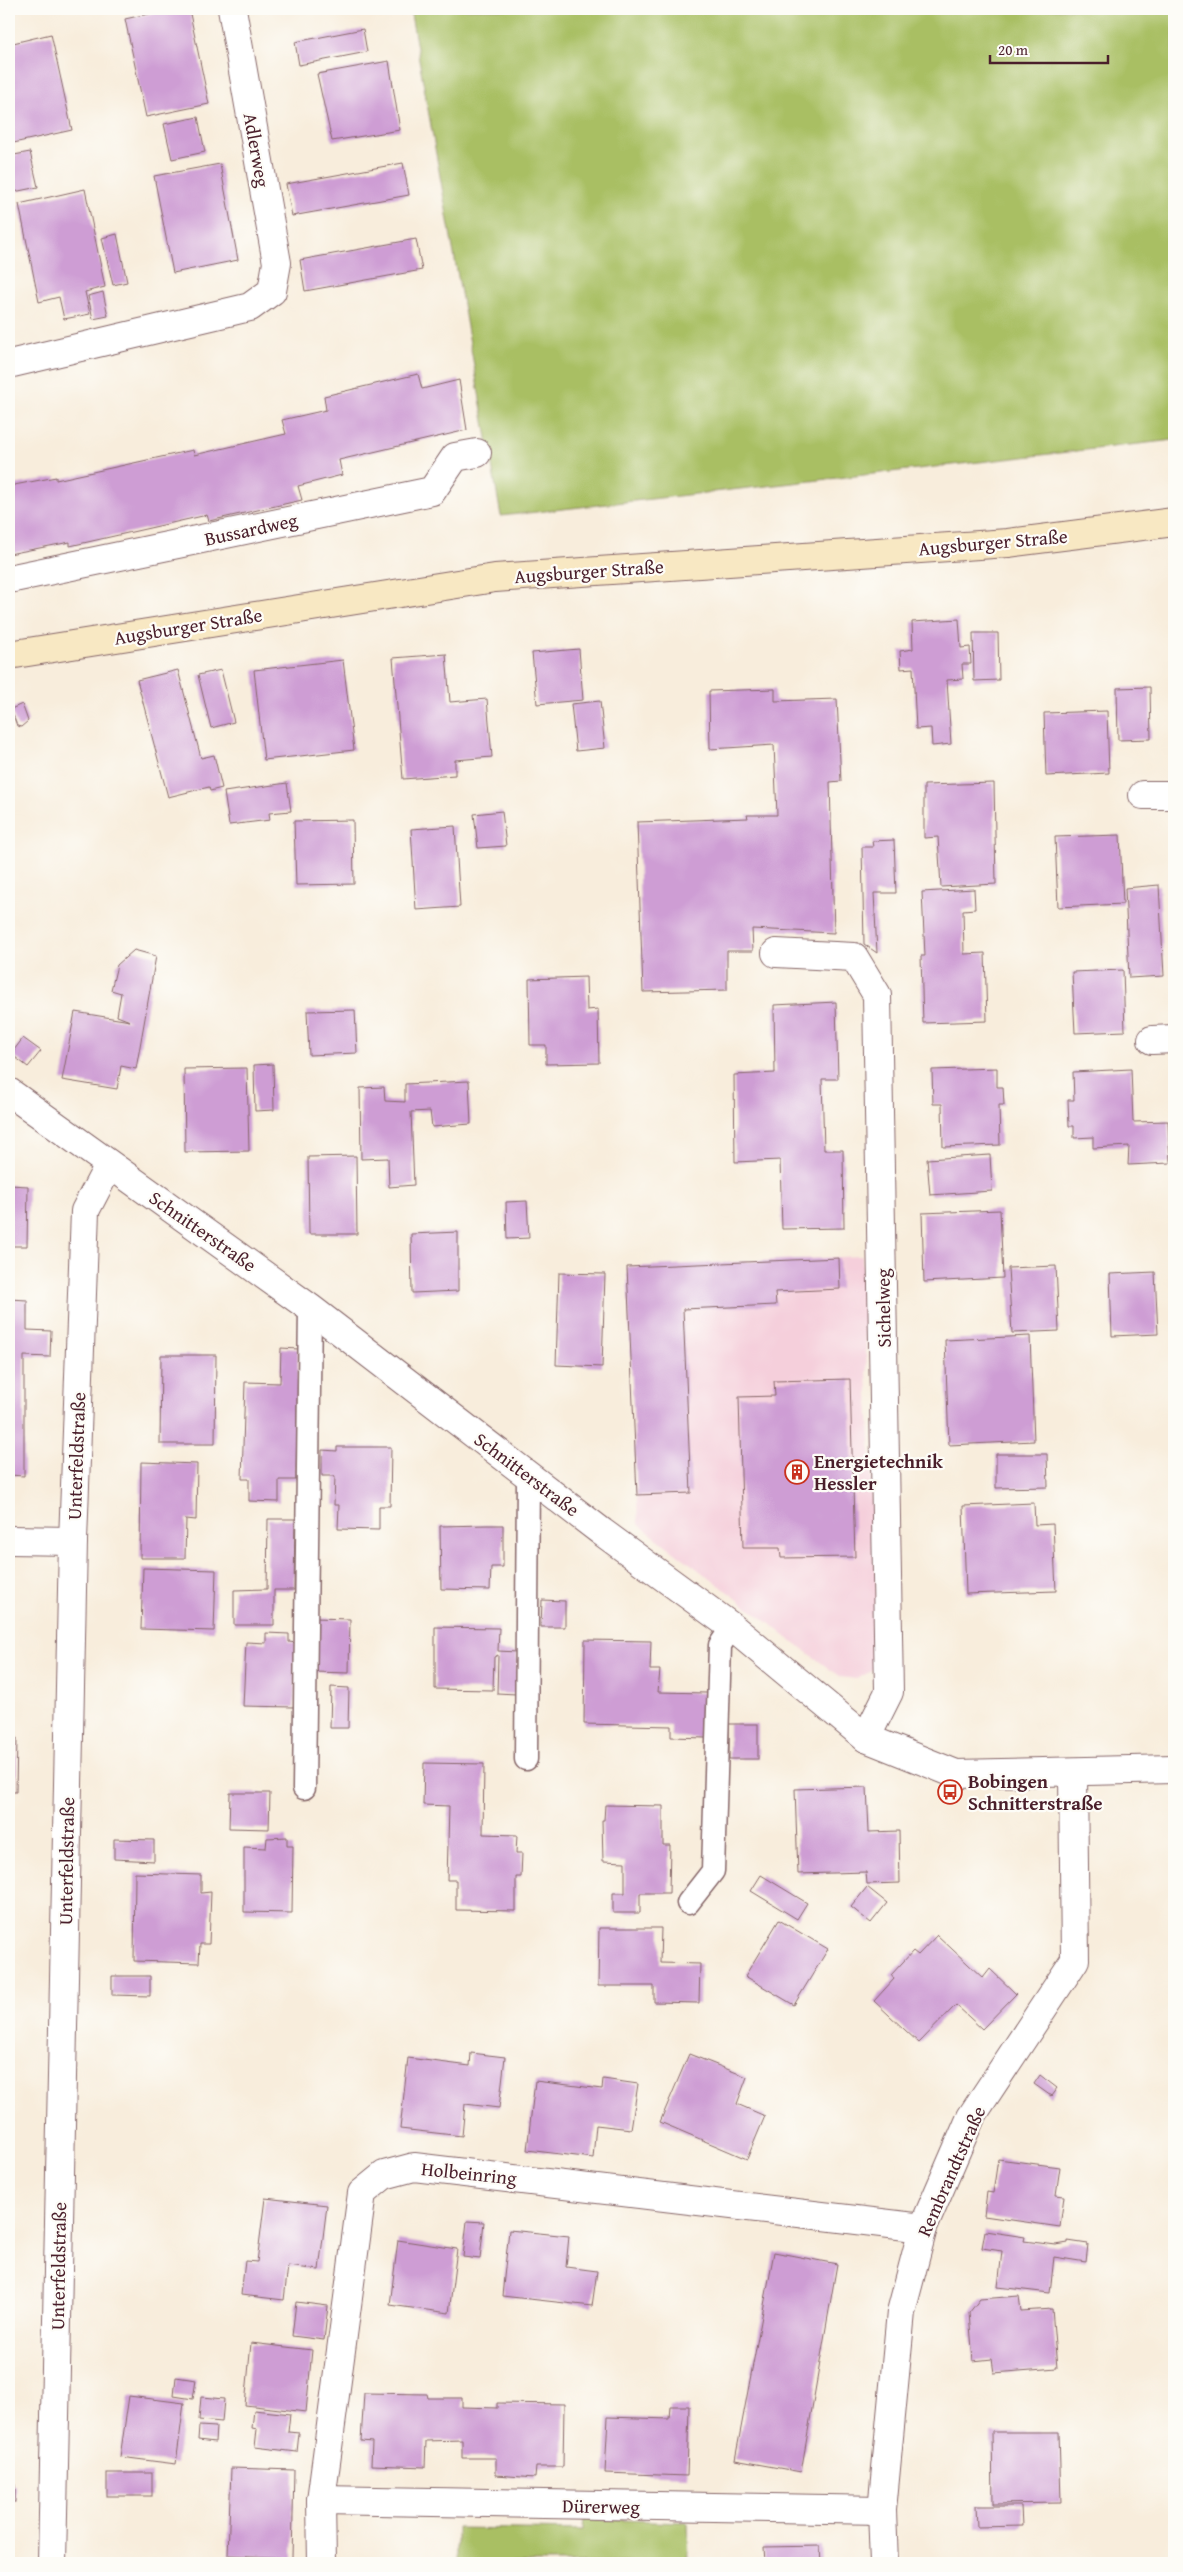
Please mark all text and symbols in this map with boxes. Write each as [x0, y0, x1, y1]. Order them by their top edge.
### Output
scale bar [990, 32, 1108, 64]
text: 20 m [998, 39, 1029, 60]
street label: Adlerweg [237, 111, 277, 190]
street label: Bussardweg [202, 505, 301, 553]
street label: Augsburger Straße [917, 522, 1069, 562]
street label: Augsburger Straße [513, 552, 665, 590]
street label: Augsburger Straße [112, 600, 264, 652]
street label: Schnitterstraße [144, 1184, 262, 1278]
street label: Sichelweg [868, 1268, 898, 1348]
street label: Unterfeldstraße [60, 1391, 92, 1520]
street label: Schnitterstraße [469, 1425, 585, 1523]
place label: Energietechnik Hessler [814, 1447, 943, 1497]
building icon: Energietechnik Hessler [784, 1459, 810, 1485]
place label: Bobingen Schnitterstraße [968, 1767, 1103, 1817]
bus stop icon: Bobingen Schnitterstraße [937, 1779, 963, 1805]
street label: Unterfeldstraße [51, 1797, 81, 1925]
street label: Rembrandtstraße [910, 2101, 992, 2241]
street label: Holbeinring [420, 2154, 519, 2192]
street label: Unterfeldstraße [43, 2202, 73, 2330]
street label: Dürerweg [562, 2491, 641, 2521]

